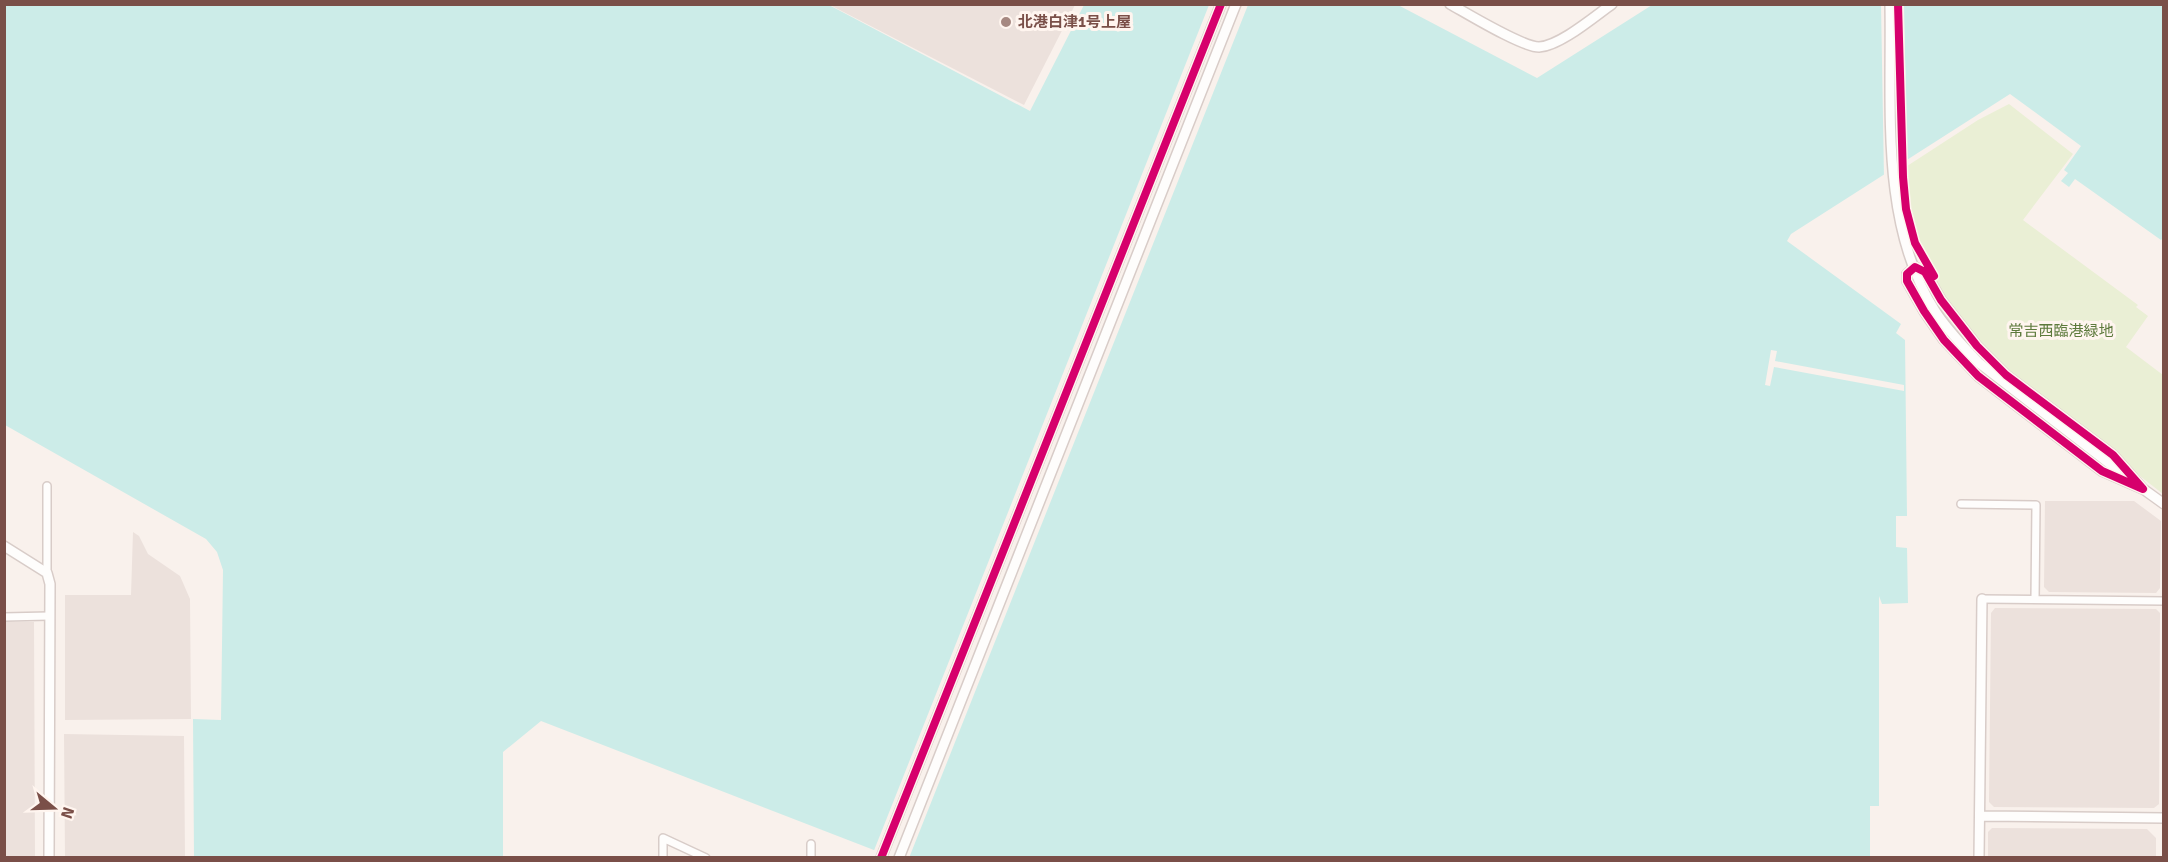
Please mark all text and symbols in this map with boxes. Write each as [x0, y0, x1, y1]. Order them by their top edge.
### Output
place label: 北港白津1号上屋 [1018, 13, 1131, 31]
marker: 北港白津1号上屋 [999, 15, 1013, 29]
park label: 常吉西臨港緑地 [2008, 322, 2114, 340]
north arrow [24, 778, 84, 838]
text: N [56, 804, 79, 821]

